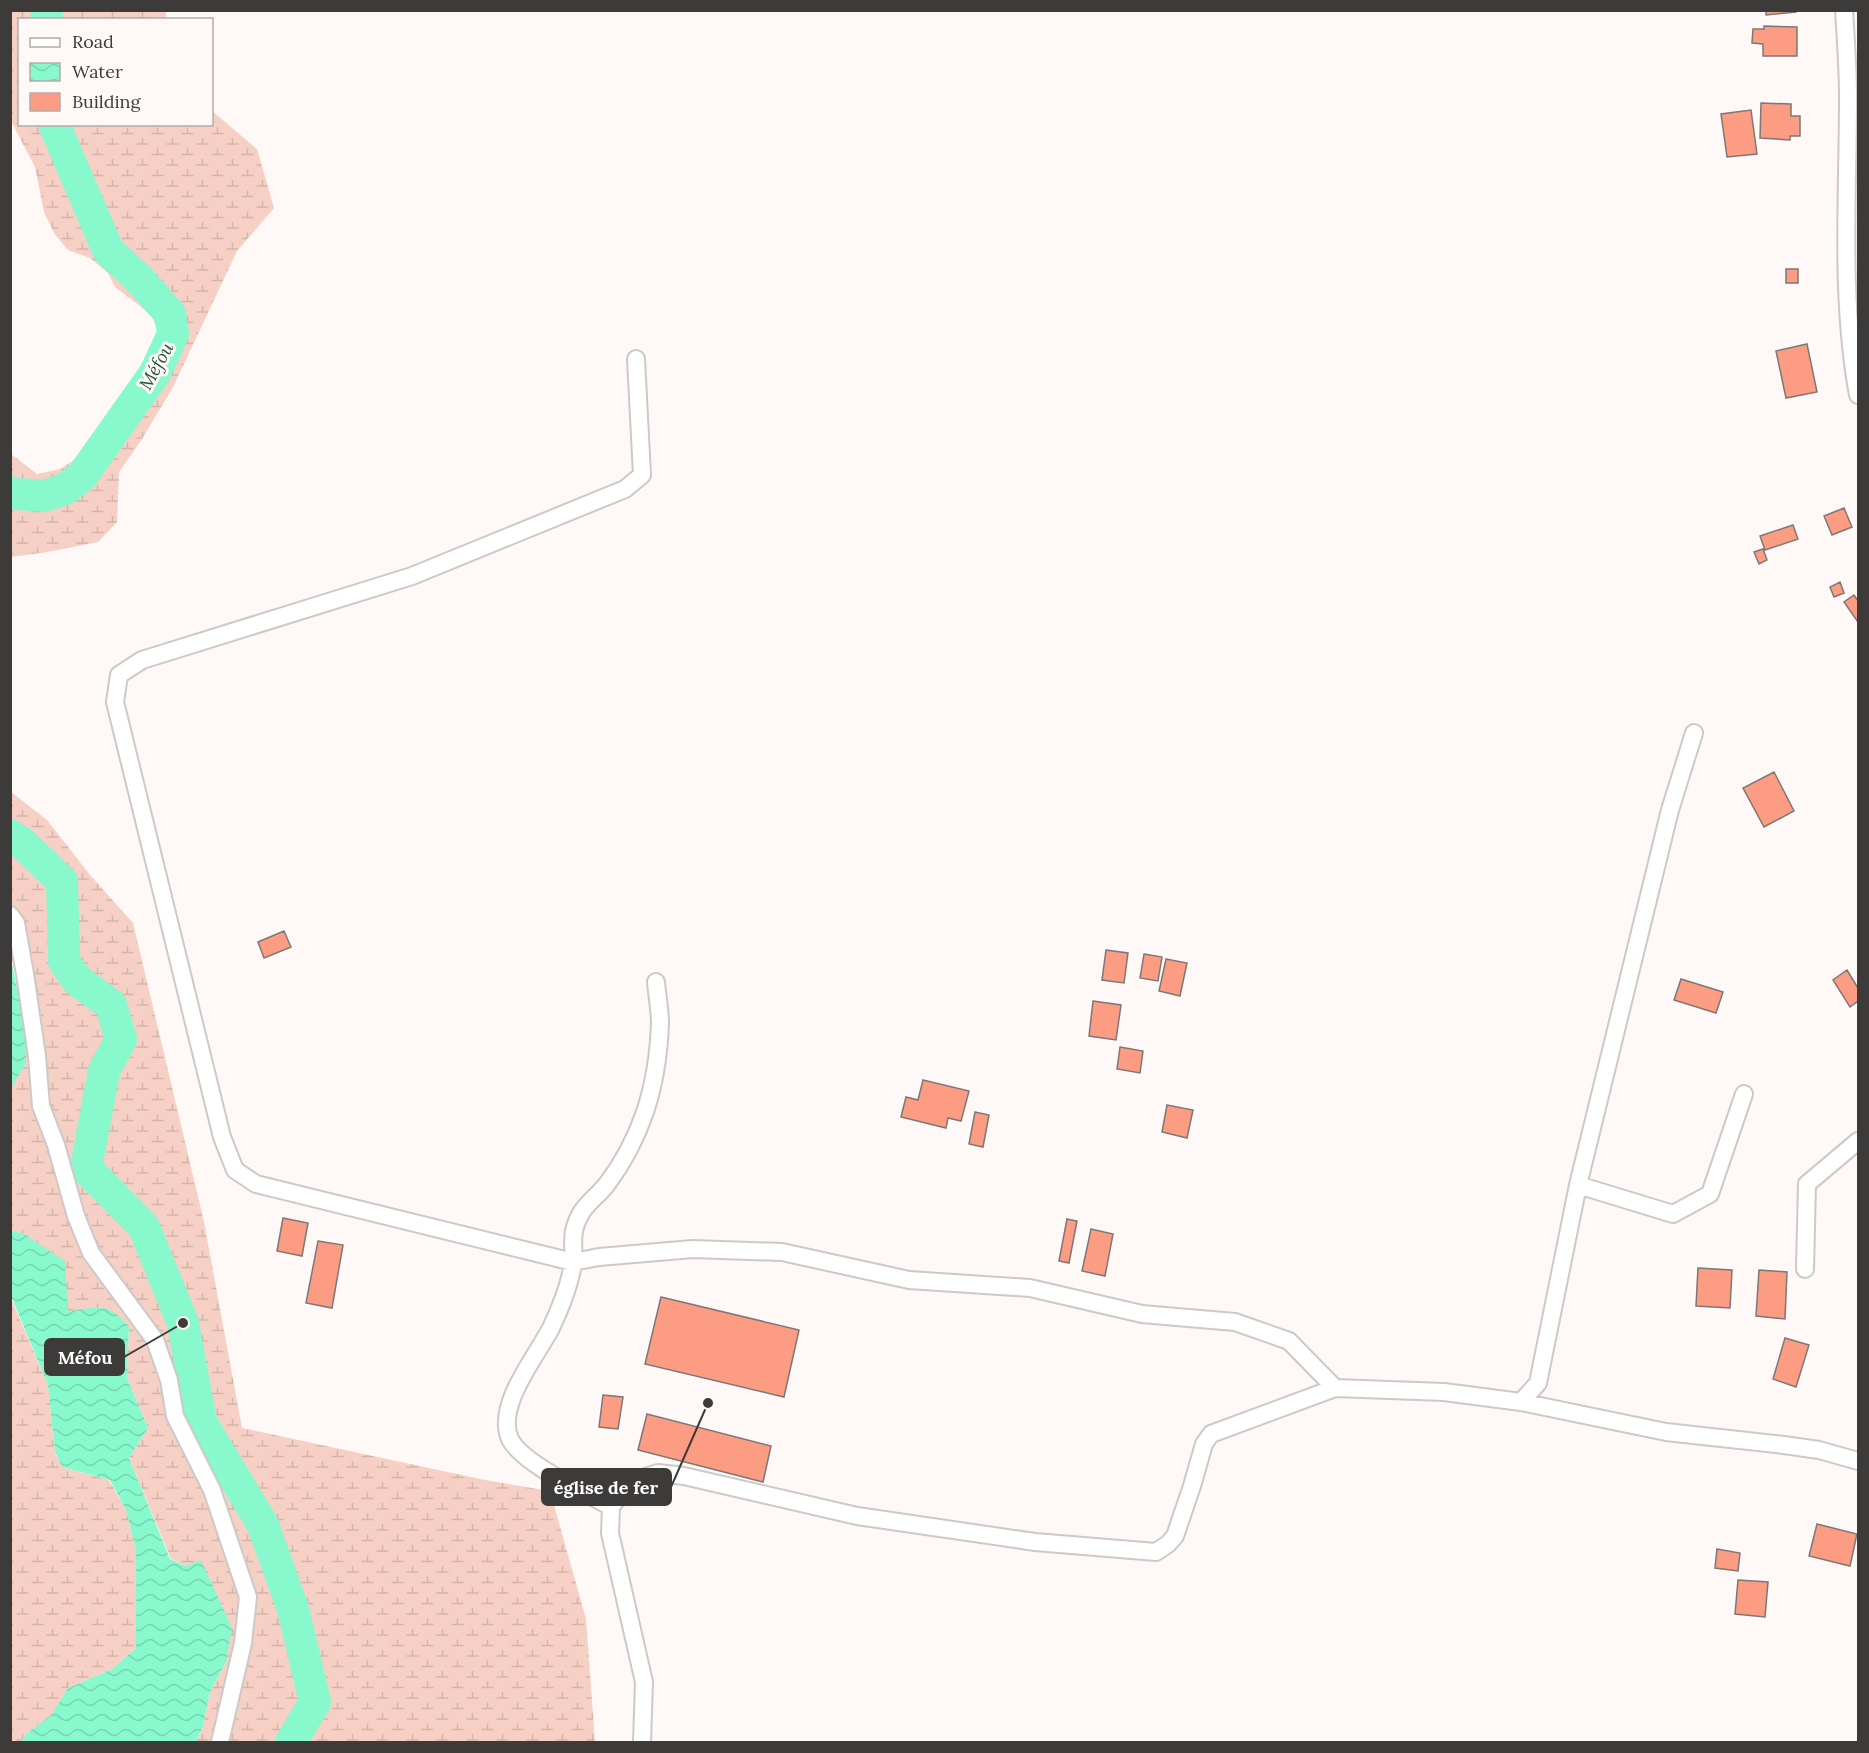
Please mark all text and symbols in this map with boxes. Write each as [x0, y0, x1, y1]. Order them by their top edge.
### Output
legend [18, 18, 213, 126]
text: Road [72, 30, 114, 53]
text: Water [72, 60, 123, 83]
text: Building [72, 90, 142, 113]
water label: Méfou [134, 338, 178, 394]
callout: Méfou [45, 1339, 124, 1375]
text: Méfou [58, 1346, 112, 1369]
callout: église de fer [542, 1469, 671, 1505]
text: église de fer [554, 1476, 658, 1499]

